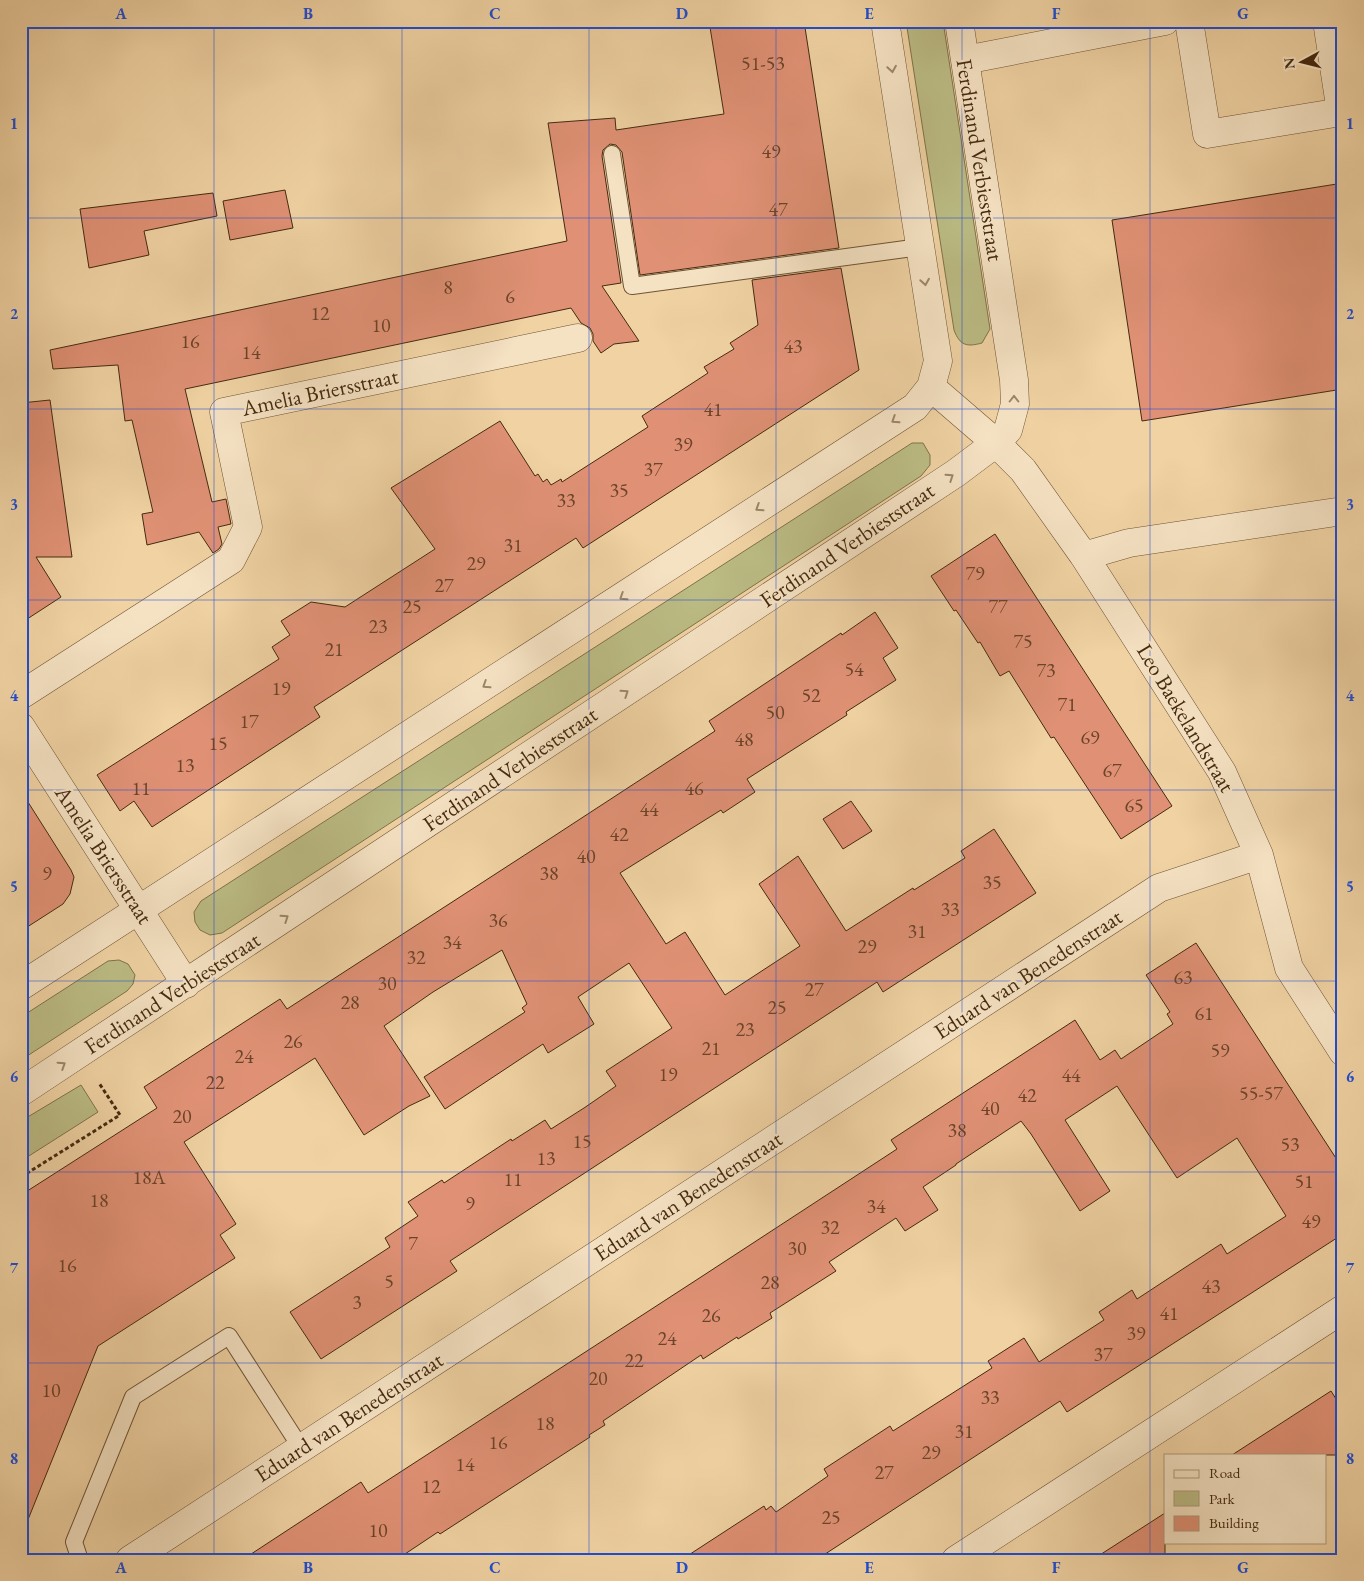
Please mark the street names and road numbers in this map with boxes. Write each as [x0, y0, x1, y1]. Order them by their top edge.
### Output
street label: Ferdinand Verbieststraat [950, 57, 1010, 263]
street label: Amelia Briersstraat [238, 361, 401, 423]
street label: Ferdinand Verbieststraat [754, 476, 940, 614]
street label: Leo Baekelandstraat [1130, 638, 1242, 798]
street label: Ferdinand Verbieststraat [417, 700, 603, 838]
street label: Amelia Briersstraat [48, 779, 160, 930]
street label: Eduard van Benedenstraat [928, 902, 1128, 1046]
street label: Ferdinand Verbieststraat [78, 925, 266, 1061]
street label: Eduard van Benedenstraat [588, 1124, 788, 1268]
street label: Eduard van Benedenstraat [249, 1345, 449, 1489]

